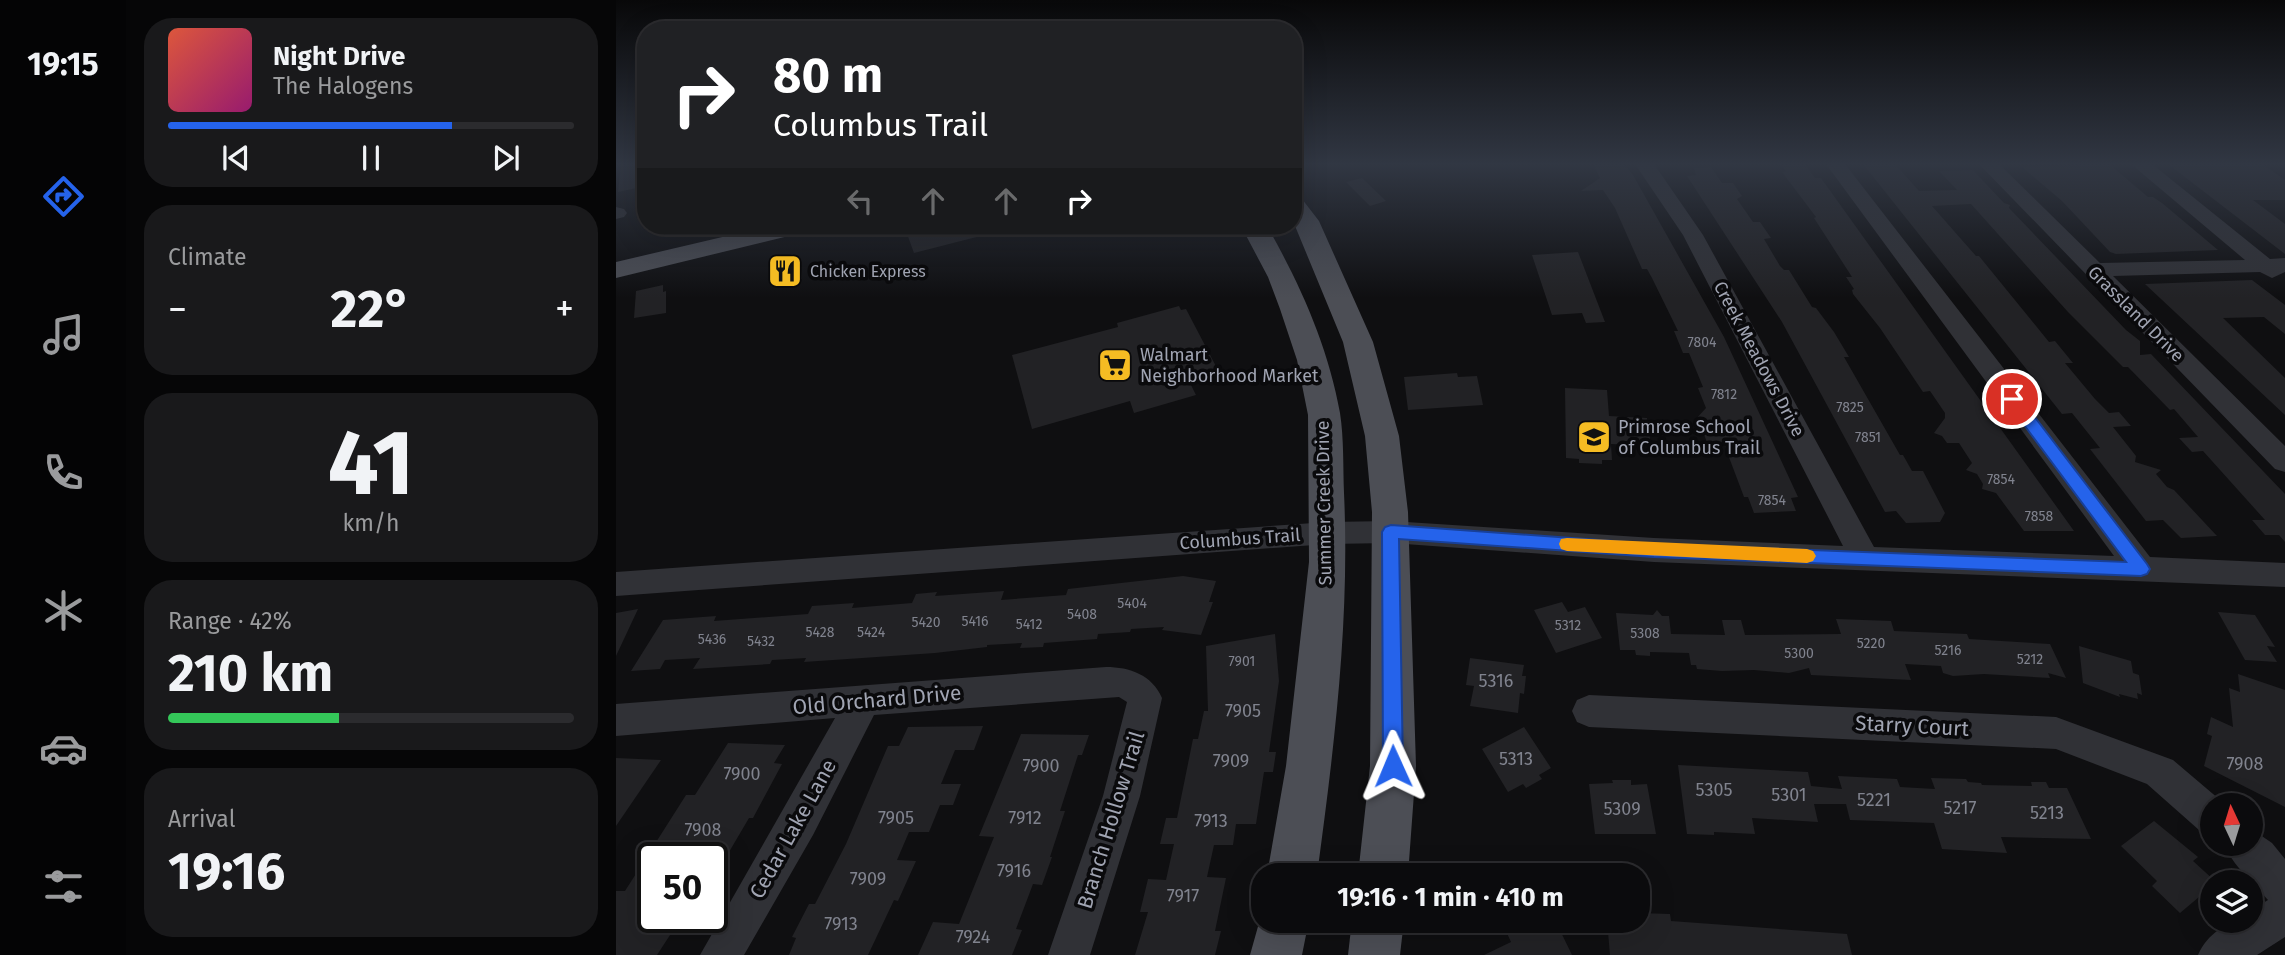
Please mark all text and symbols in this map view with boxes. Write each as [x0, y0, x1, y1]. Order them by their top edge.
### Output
text: Night Drive [273, 41, 405, 72]
text: 19:15 [27, 45, 99, 83]
text: 80 m [773, 46, 883, 105]
icon: right [658, 49, 749, 140]
text: The Halogens [273, 72, 413, 100]
text: Columbus Trail [773, 106, 988, 144]
icon: previous [217, 139, 255, 177]
icon: pause [352, 139, 390, 177]
icon: next [487, 139, 525, 177]
icon: directions [39, 172, 88, 221]
icon: left [841, 182, 879, 220]
icon: ahead [914, 182, 952, 220]
icon: ahead [987, 182, 1025, 220]
icon: right [1060, 182, 1098, 220]
text: Climate [168, 243, 247, 271]
restaurant icon: Chicken Express [766, 252, 804, 290]
street label: Grassland Drive [2083, 261, 2189, 367]
place label: Chicken Express [810, 262, 926, 281]
text: 22° [331, 278, 411, 341]
street label: Creek Meadows Drive [1709, 278, 1809, 440]
text: − [168, 286, 187, 332]
text: + [555, 286, 574, 332]
icon: music [39, 310, 88, 359]
house number: 7804 [1688, 334, 1717, 351]
place label: Walmart Neighborhood Market [1140, 344, 1319, 387]
supermarket icon: Walmart Neighborhood Market [1096, 346, 1134, 384]
pin [1982, 369, 2042, 429]
icon: arrive [1993, 380, 2031, 418]
house number: 7812 [1711, 386, 1737, 403]
house number: 7825 [1836, 399, 1864, 416]
text: 41 [327, 409, 415, 518]
place label: Primrose School of Columbus Trail [1618, 416, 1760, 459]
school or university icon: Primrose School of Columbus Trail [1575, 418, 1613, 456]
street label: Summer Creek Drive [1312, 420, 1336, 586]
house number: 7851 [1855, 429, 1881, 446]
icon: phone [39, 448, 88, 497]
house number: 7854 [1987, 471, 2016, 488]
house number: 7854 [1758, 492, 1787, 509]
house number: 7858 [2025, 508, 2053, 525]
text: km/h [343, 509, 399, 537]
street label: Columbus Trail [1179, 524, 1301, 554]
icon: climate [39, 586, 88, 635]
house number: 5404 [1117, 595, 1147, 612]
house number: 5408 [1067, 606, 1097, 623]
text: Range · 42% [168, 607, 292, 635]
house number: 5416 [961, 613, 989, 630]
house number: 5420 [912, 614, 941, 631]
house number: 5412 [1016, 616, 1042, 633]
house number: 5312 [1555, 617, 1581, 634]
house number: 5428 [806, 624, 835, 641]
house number: 5424 [857, 624, 886, 641]
house number: 5308 [1630, 625, 1660, 642]
house number: 5436 [698, 631, 726, 648]
house number: 5432 [747, 633, 775, 650]
house number: 5220 [1857, 635, 1885, 652]
text: 210 km [168, 642, 333, 705]
house number: 5216 [1935, 642, 1961, 659]
house number: 5300 [1784, 645, 1814, 662]
house number: 5212 [2017, 651, 2043, 668]
house number: 7901 [1229, 653, 1255, 670]
house number: 5316 [1479, 670, 1513, 692]
street label: Old Orchard Drive [792, 680, 962, 720]
house number: 7905 [1225, 700, 1261, 722]
street label: Starry Court [1854, 710, 1970, 742]
icon: car [39, 724, 88, 773]
street label: Branch Hollow Trail [1072, 728, 1150, 912]
position arrow [1356, 729, 1430, 803]
house number: 5313 [1499, 748, 1533, 770]
house number: 7909 [1213, 750, 1249, 772]
house number: 7908 [2226, 753, 2264, 775]
street label: Cedar Lake Lane [744, 755, 842, 903]
house number: 7900 [1022, 755, 1060, 777]
house number: 7900 [723, 763, 761, 785]
house number: 5305 [1696, 779, 1732, 801]
house number: 5301 [1771, 784, 1807, 806]
house number: 5221 [1857, 789, 1891, 811]
north arrow [2200, 793, 2263, 856]
map controls [2200, 793, 2263, 933]
house number: 5217 [1943, 797, 1977, 819]
house number: 5309 [1603, 798, 1641, 820]
house number: 5213 [2030, 802, 2064, 824]
text: Arrival [168, 805, 235, 833]
house number: 7905 [878, 807, 914, 829]
house number: 7912 [1008, 807, 1042, 829]
house number: 7913 [1194, 810, 1228, 832]
house number: 7908 [684, 819, 722, 841]
text: 19:16 [168, 840, 285, 903]
speed limit sign: 50 [637, 842, 728, 933]
house number: 7916 [997, 860, 1031, 882]
icon: filters [39, 862, 88, 911]
house number: 7909 [850, 868, 886, 890]
button: layers [2200, 870, 2263, 933]
text: 19:16 · 1 min · 410 m [1337, 882, 1564, 913]
house number: 7917 [1167, 885, 1199, 907]
house number: 7913 [824, 913, 858, 935]
house number: 7924 [956, 926, 991, 948]

